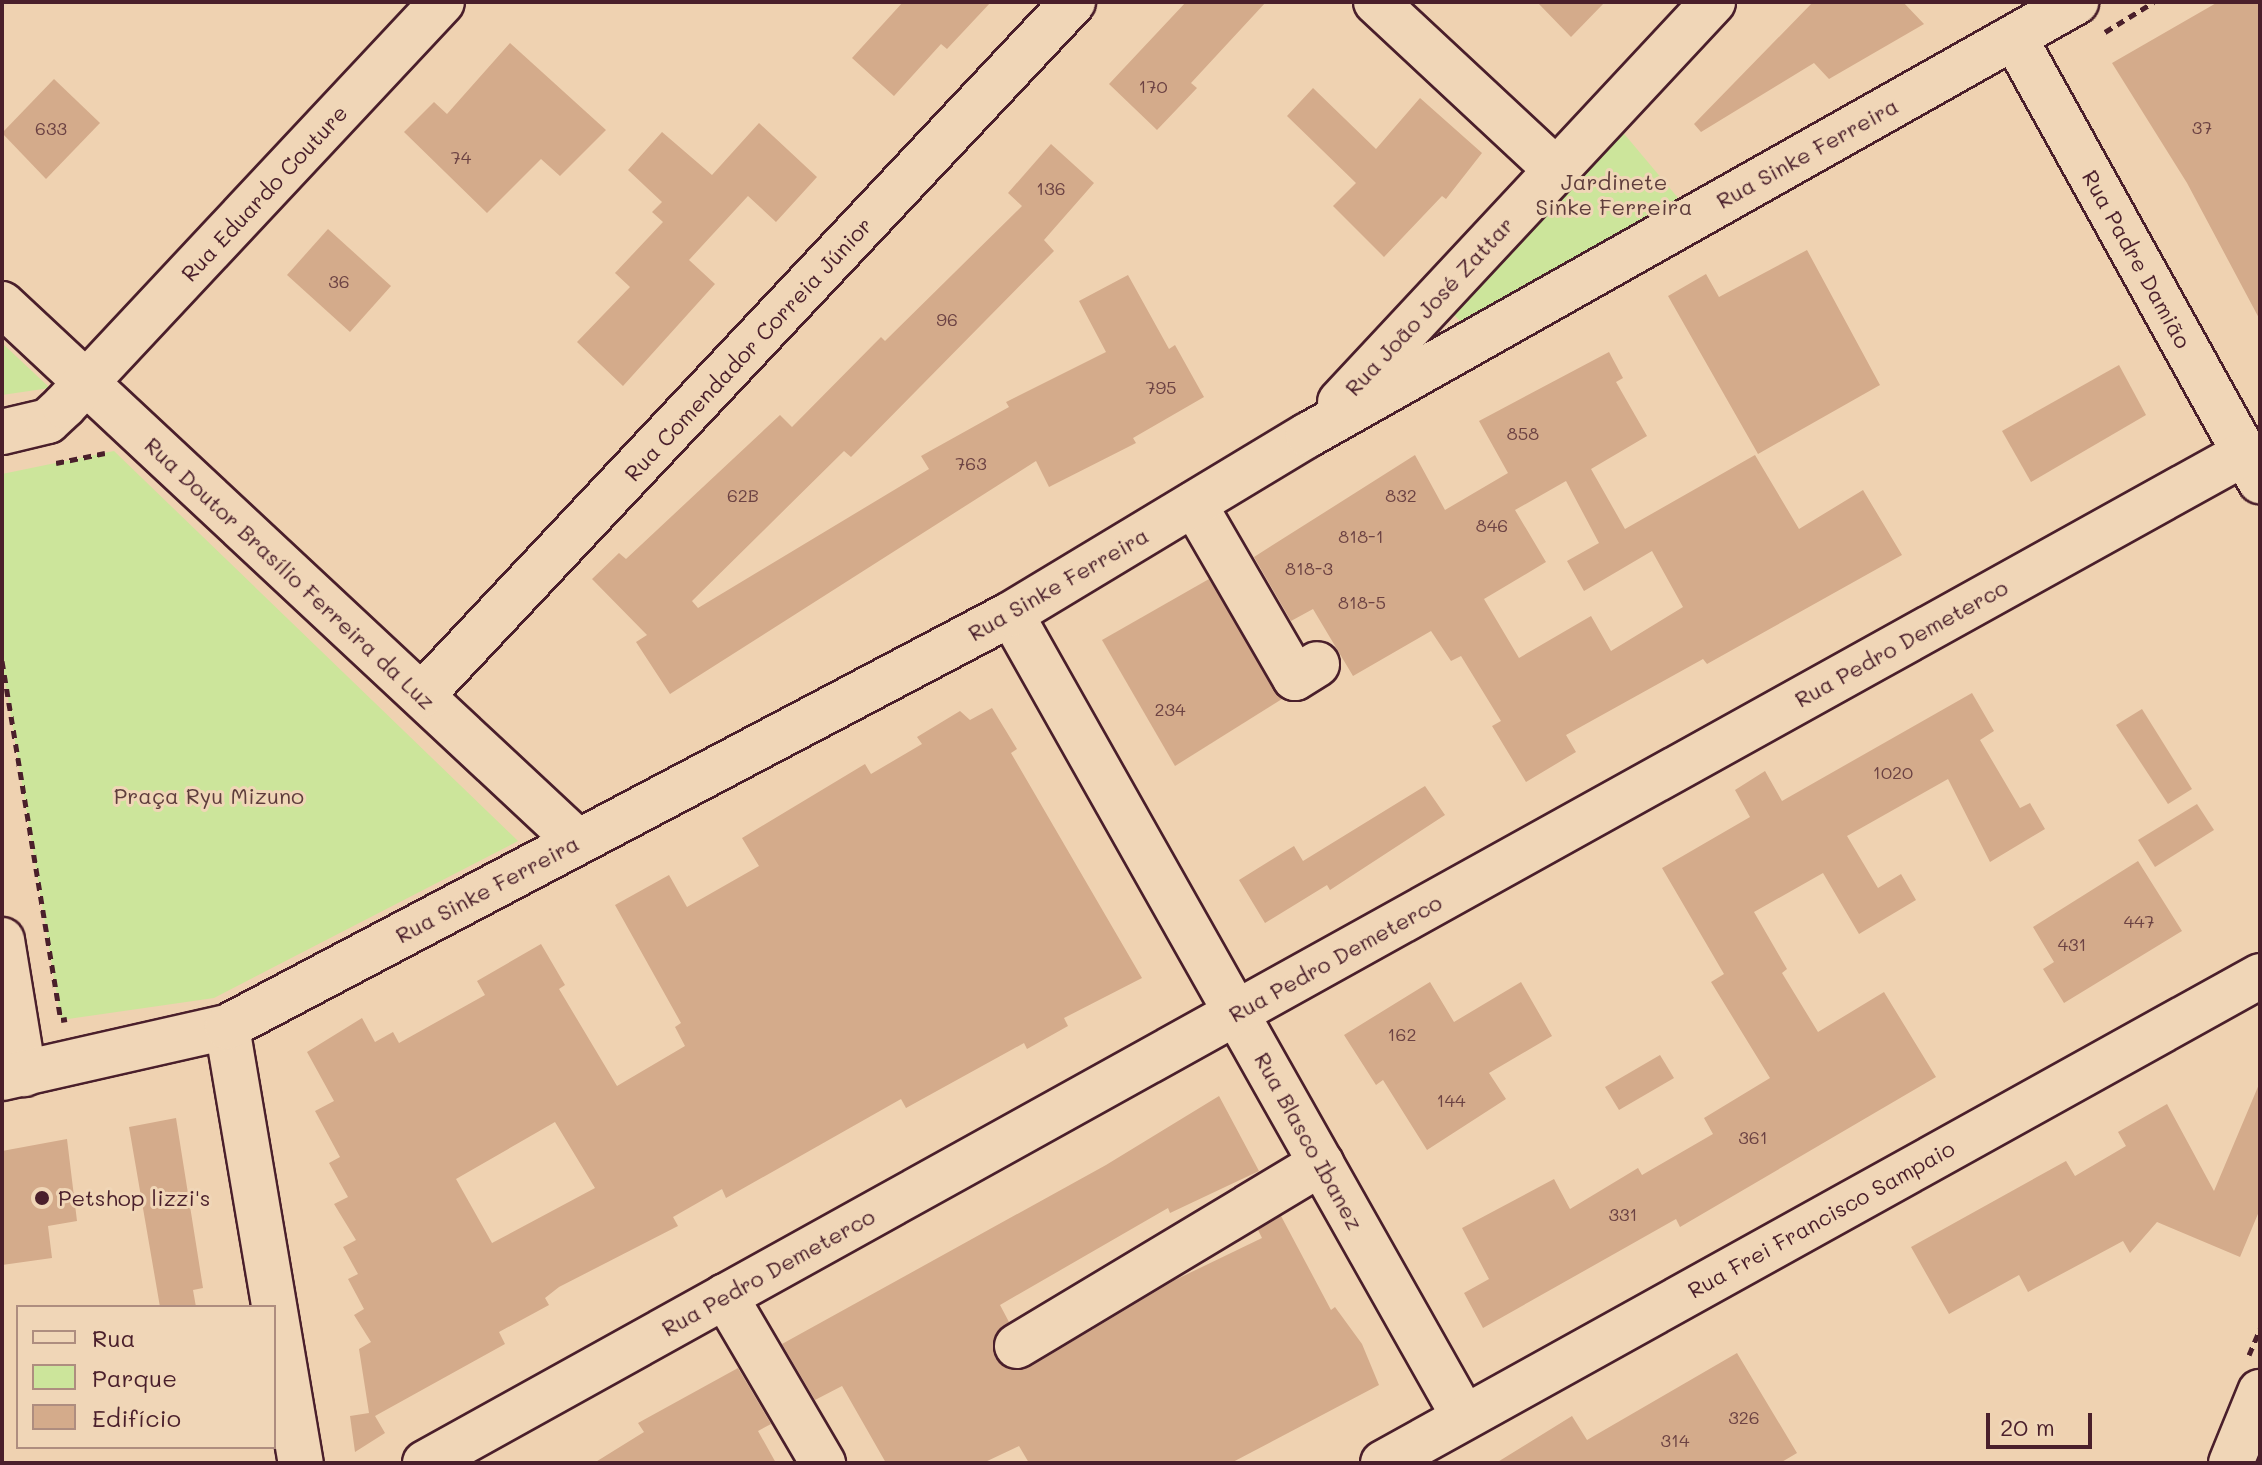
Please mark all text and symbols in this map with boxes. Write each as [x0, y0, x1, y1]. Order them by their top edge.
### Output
house number: 170 [1138, 75, 1168, 97]
street label: Rua Sinke Ferreira [1712, 92, 1902, 214]
street label: Rua Eduardo Couture [175, 99, 353, 287]
house number: 37 [2192, 116, 2212, 138]
house number: 633 [35, 117, 67, 139]
house number: 74 [451, 146, 471, 168]
street label: Rua Padre Damião [2077, 165, 2197, 353]
park label: Jardinete Sinke Ferreira [1536, 168, 1692, 220]
house number: 136 [1036, 177, 1066, 199]
street label: Rua João José Zattar [1339, 211, 1519, 401]
street label: Rua Comendador Correia Júnior [619, 212, 877, 486]
house number: 36 [328, 270, 350, 292]
house number: 96 [936, 308, 958, 330]
house number: 795 [1145, 376, 1177, 398]
house number: 858 [1507, 422, 1539, 444]
street label: Rua Doutor Brasílio Ferreira da Luz [140, 431, 440, 715]
house number: 763 [955, 452, 987, 474]
house number: 62B [727, 484, 759, 506]
house number: 832 [1385, 484, 1417, 506]
house number: 846 [1476, 514, 1508, 536]
street label: Rua Sinke Ferreira [963, 522, 1153, 646]
house number: 818-1 [1338, 525, 1384, 547]
house number: 818-3 [1285, 557, 1333, 579]
street label: Rua Pedro Demeterco [1790, 573, 2012, 713]
house number: 818-5 [1338, 591, 1386, 613]
house number: 234 [1154, 698, 1186, 720]
house number: 1020 [1873, 761, 1913, 783]
park label: Praça Ryu Mizuno [114, 783, 304, 809]
street label: Rua Sinke Ferreira [391, 830, 583, 948]
street label: Rua Pedro Demeterco [1224, 888, 1446, 1028]
house number: 447 [2123, 910, 2155, 932]
house number: 431 [2057, 933, 2087, 955]
house number: 162 [1388, 1023, 1416, 1045]
street label: Rua Blasco Ibanez [1249, 1048, 1369, 1234]
house number: 144 [1436, 1089, 1466, 1111]
house number: 361 [1738, 1126, 1768, 1148]
street label: Rua Frei Francisco Sampaio [1683, 1135, 1959, 1303]
place label: Petshop lizzi's [58, 1185, 211, 1211]
marker: Petshop lizzi's [33, 1189, 51, 1207]
street label: Rua Pedro Demeterco [657, 1202, 879, 1342]
house number: 331 [1608, 1203, 1638, 1225]
legend [16, 1305, 276, 1449]
text: Rua [92, 1322, 135, 1353]
text: Parque [92, 1362, 177, 1393]
scale bar [1990, 1397, 2096, 1447]
text: Edifício [92, 1402, 181, 1433]
house number: 326 [1728, 1406, 1760, 1428]
text: 20 m [2000, 1411, 2055, 1442]
house number: 314 [1660, 1429, 1690, 1451]

